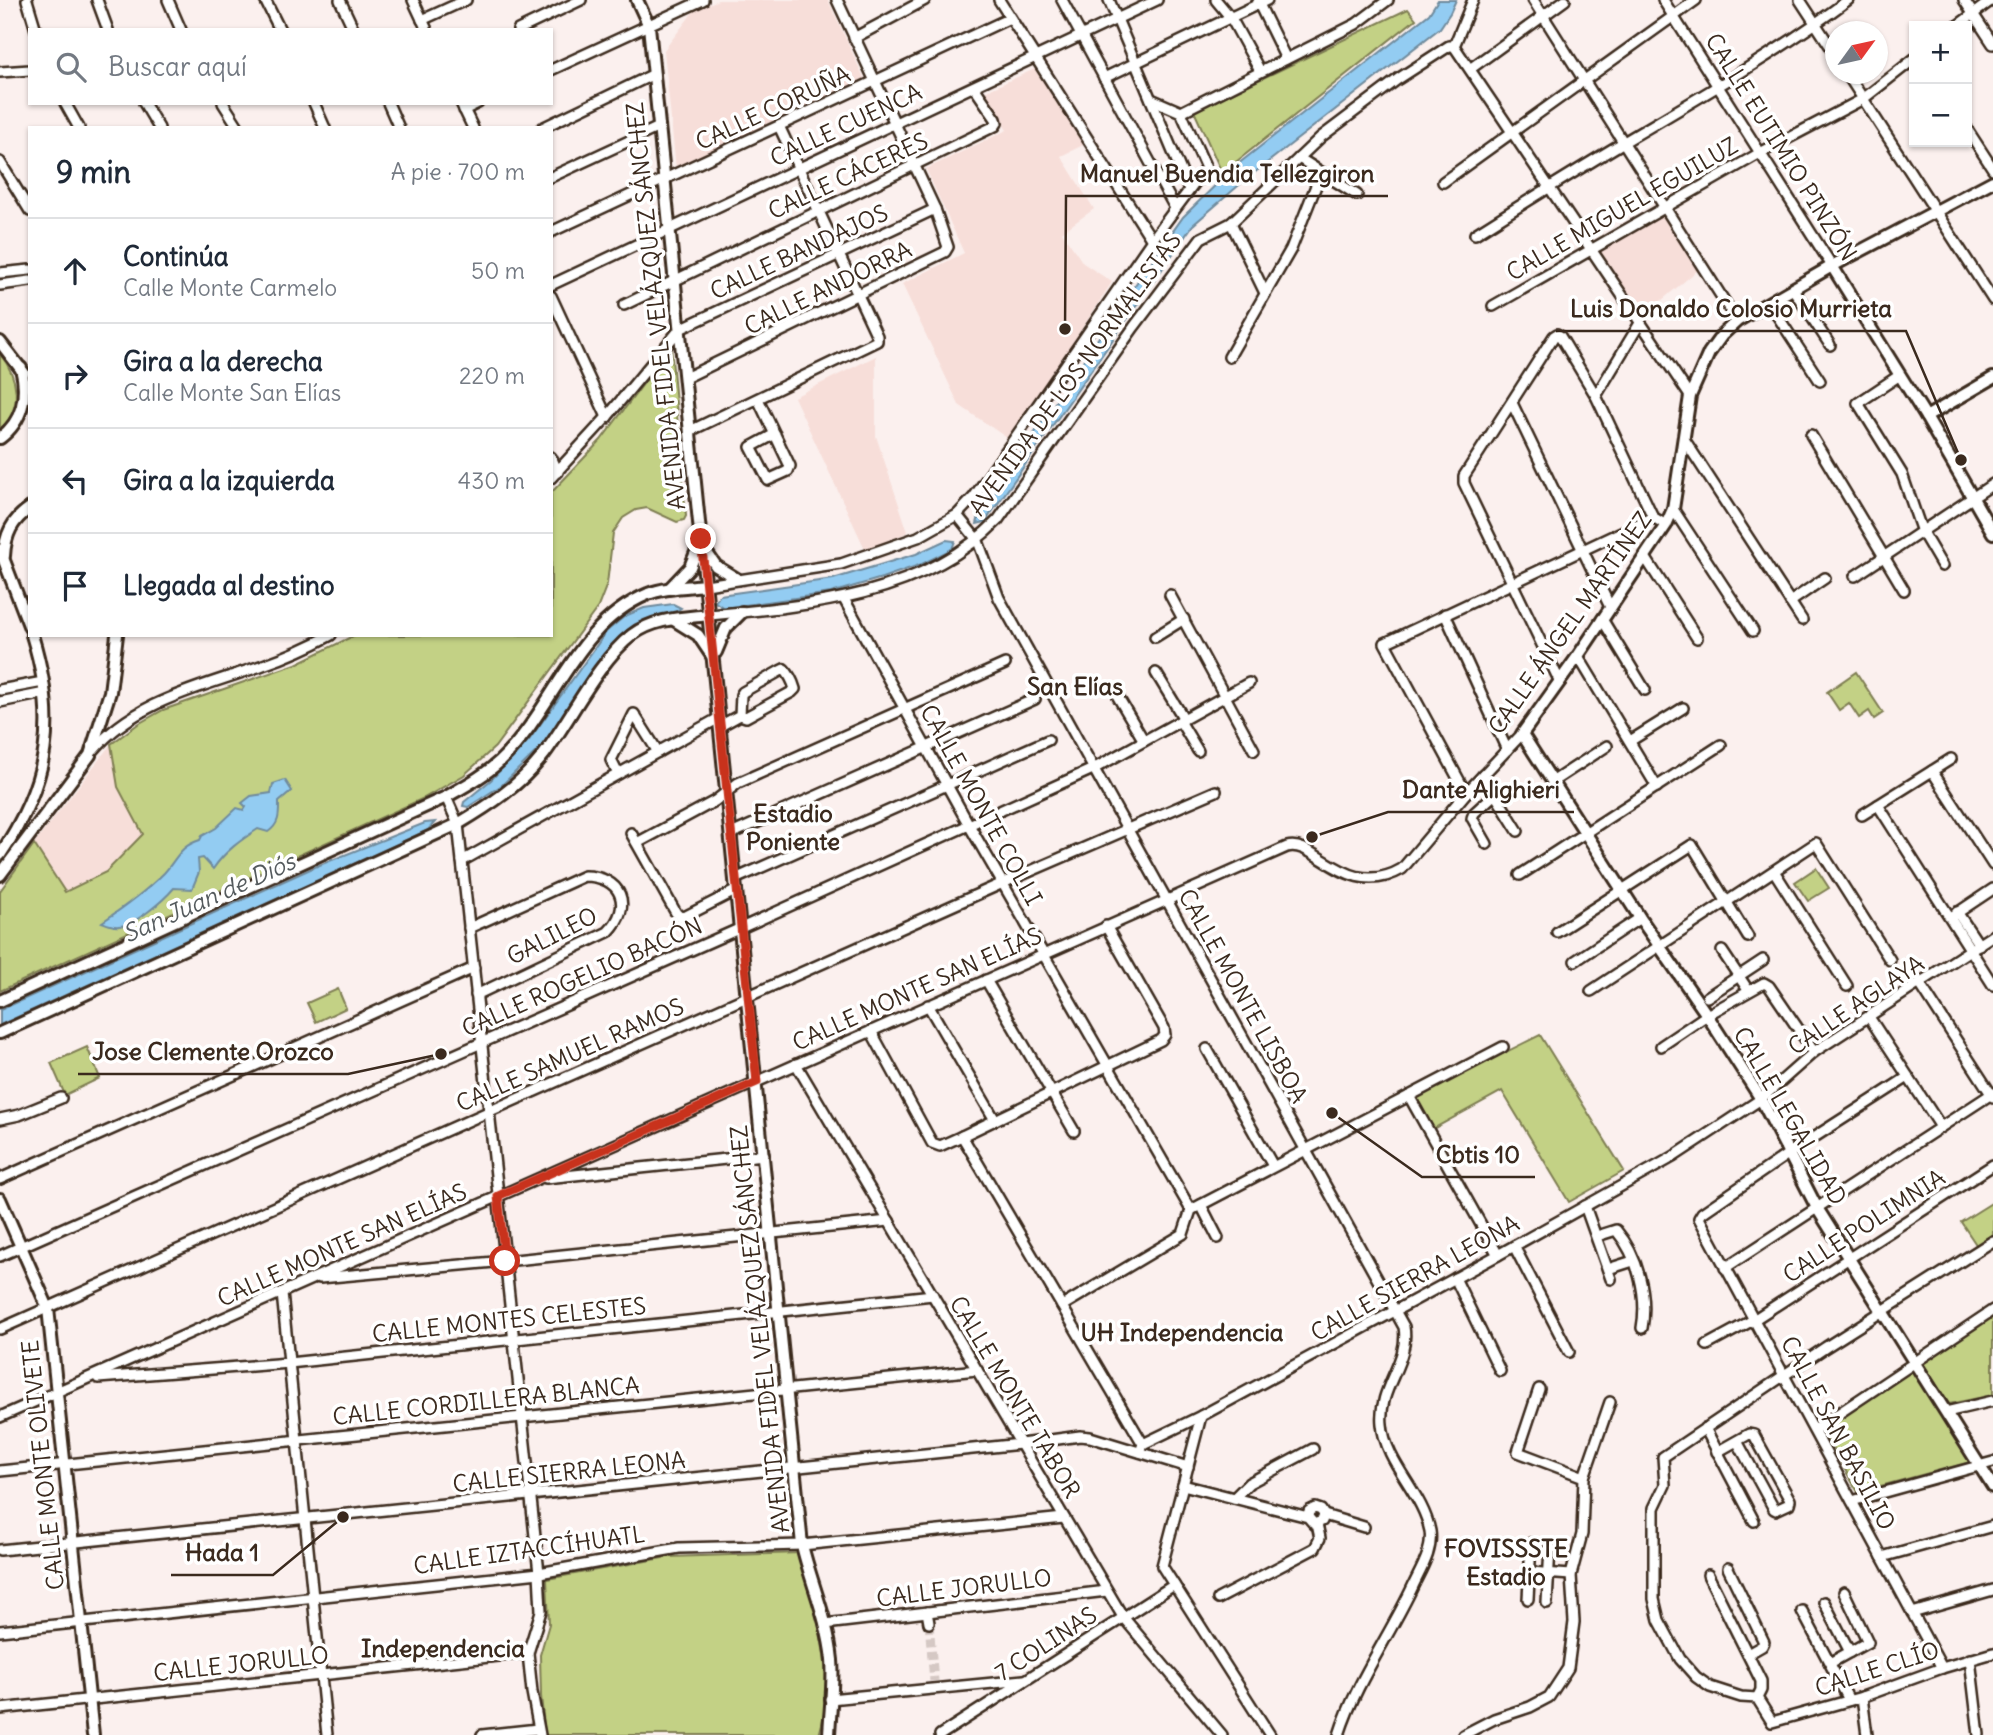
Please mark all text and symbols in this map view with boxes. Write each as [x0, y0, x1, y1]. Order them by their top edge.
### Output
north arrow [1825, 21, 1888, 84]
map controls [1909, 21, 1972, 147]
button: + [1909, 21, 1972, 84]
search box [28, 28, 553, 105]
street label: CALLE EUTIMIO PINZÓN [1699, 28, 1863, 266]
icon: search [52, 48, 90, 86]
text: Buscar aquí [108, 50, 247, 83]
street label: CALLE CORUÑA [691, 59, 855, 156]
street label: CALLE CUENCA [765, 77, 926, 172]
button: − [1909, 84, 1972, 147]
street label: AVENIDA FIDEL VELÁZQUEZ SÁNCHEZ [620, 101, 691, 511]
street label: CALLE CÁCERES [763, 126, 932, 225]
street label: CALLE MIGUEL EGUILUZ [1501, 130, 1743, 287]
callout: Manuel Buendia Tellezgiron [1066, 151, 1388, 196]
text: 9 min [56, 153, 131, 191]
text: A pie · 700 m [391, 157, 525, 186]
text: Manuel Buendia Tellezgiron [1080, 158, 1374, 188]
street label: CALLE BANDAJOS [705, 198, 892, 305]
street label: AVENIDA DE LOS NORMALISTAS [962, 226, 1187, 521]
street label: CALLE ANDORRA [739, 234, 916, 341]
text: Continúa [123, 240, 229, 273]
icon: ahead [56, 252, 94, 290]
text: 50 m [471, 256, 525, 285]
text: Calle Monte Carmelo [123, 273, 337, 302]
callout: Luis Donaldo Colosio Murrieta [1556, 286, 1906, 331]
text: Luis Donaldo Colosio Murrieta [1570, 293, 1892, 323]
text: Gira a la derecha [123, 345, 323, 378]
icon: right [56, 357, 94, 395]
text: 220 m [459, 361, 525, 390]
text: Calle Monte San Elías [123, 378, 341, 407]
icon: left [56, 462, 94, 500]
text: Gira a la izquierda [123, 464, 335, 497]
text: 430 m [458, 466, 525, 495]
street label: CALLE ÁNGEL MARTÍNEZ [1482, 506, 1657, 739]
route end [685, 523, 716, 554]
icon: arrive [56, 567, 94, 605]
text: Llegada al destino [123, 569, 335, 602]
district label: San Elías [1027, 671, 1123, 701]
street label: CALLE MONTE COLLI [914, 699, 1049, 910]
callout: Dante Alighieri [1388, 767, 1574, 812]
text: Dante Alighieri [1402, 774, 1560, 804]
district label: Estadio Poniente [746, 798, 840, 856]
water label: San Juan de Diós [118, 845, 300, 949]
street label: CALLE MONTE LISBOA [1173, 884, 1314, 1108]
street label: GALILEO [502, 901, 602, 971]
street label: CALLE ROGELIO BACÓN [457, 910, 706, 1043]
street label: CALLE MONTE SAN ELÍAS [788, 920, 1046, 1057]
street label: CALLE AGLAYA [1782, 948, 1929, 1061]
street label: CALLE SAMUEL RAMOS [452, 991, 688, 1118]
street label: CALLE LEGALIDAD [1728, 1022, 1853, 1210]
callout: Jose Clemente Orozco [78, 1029, 348, 1074]
text: Jose Clemente Orozco [92, 1036, 334, 1066]
street label: AVENIDA FIDEL VELÁZQUEZ SÁNCHEZ [724, 1124, 795, 1534]
callout: Cbtis 10 [1422, 1132, 1535, 1177]
text: Cbtis 10 [1436, 1139, 1520, 1169]
street label: CALLE POLIMNIA [1777, 1162, 1950, 1289]
street label: CALLE MONTE SAN ELÍAS [213, 1176, 471, 1313]
street label: CALLE SIERRA LEONA [1305, 1208, 1524, 1347]
route start [489, 1245, 520, 1276]
street label: CALLE MONTE TABOR [944, 1290, 1087, 1503]
street label: CALLE MONTES CELESTES [371, 1291, 647, 1348]
district label: UH Independencia [1080, 1317, 1284, 1347]
street label: CALLE SAN BASILIO [1775, 1331, 1902, 1535]
street label: CALLE MONTE OLIVETE [15, 1339, 70, 1591]
street label: CALLE CORDILLERA BLANCA [331, 1370, 641, 1431]
street label: CALLE SIERRA LEONA [451, 1445, 687, 1498]
street label: CALLE IZTACCÍHUATL [411, 1519, 646, 1580]
callout: Hada 1 [171, 1530, 273, 1575]
district label: FOVISSSTE Estadio [1444, 1533, 1568, 1591]
text: Hada 1 [185, 1537, 259, 1567]
street label: CALLE JORULLO [875, 1562, 1053, 1613]
street label: 7 COLINAS [990, 1600, 1102, 1687]
district label: Independencia [361, 1633, 525, 1663]
street label: CALLE CLÍO [1811, 1635, 1943, 1702]
street label: CALLE JORULLO [152, 1640, 330, 1687]

